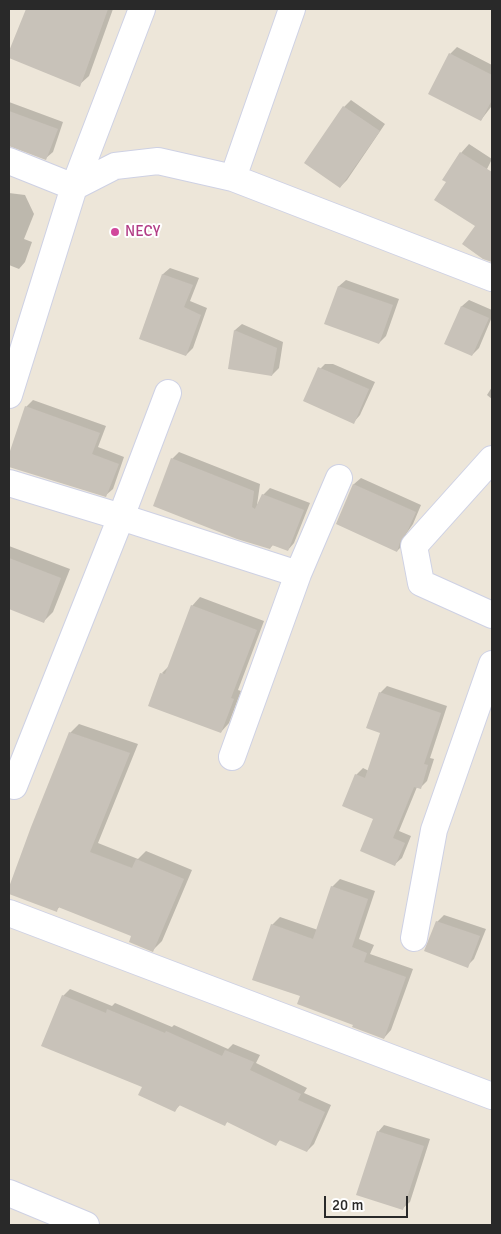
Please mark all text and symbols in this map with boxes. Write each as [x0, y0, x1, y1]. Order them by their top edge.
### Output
place label: NECY [125, 223, 160, 241]
marker: NECY [109, 226, 121, 238]
scale bar [326, 1186, 410, 1218]
text: 20 m [332, 1196, 363, 1214]

